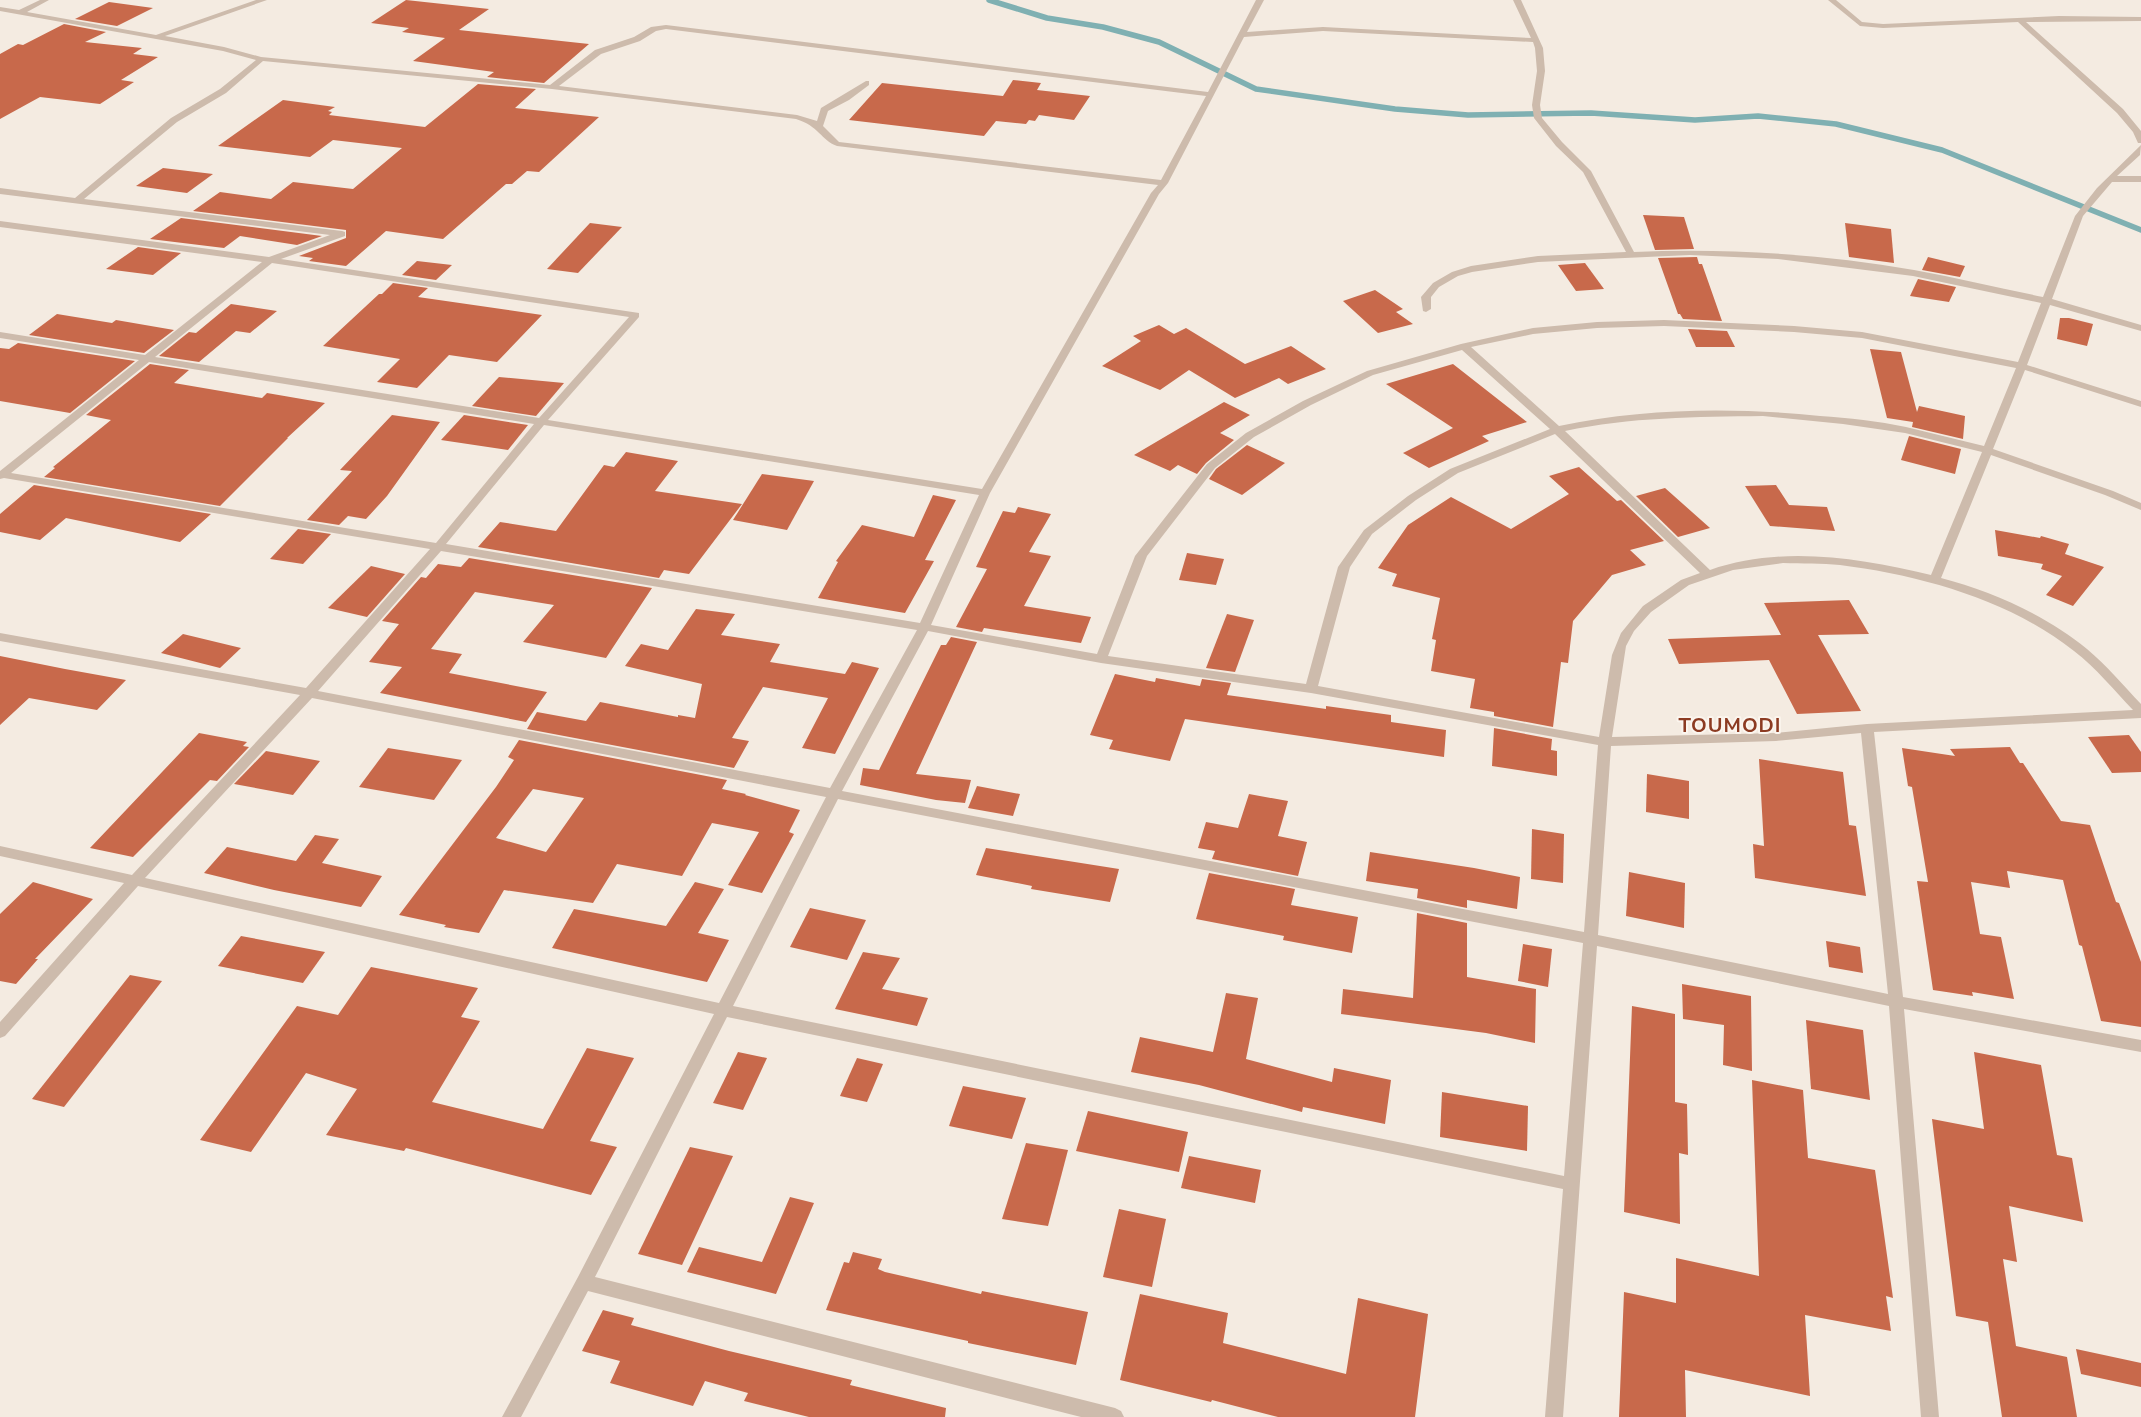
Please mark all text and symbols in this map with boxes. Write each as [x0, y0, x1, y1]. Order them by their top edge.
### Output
district label: TOUMODI [1679, 712, 1781, 739]

